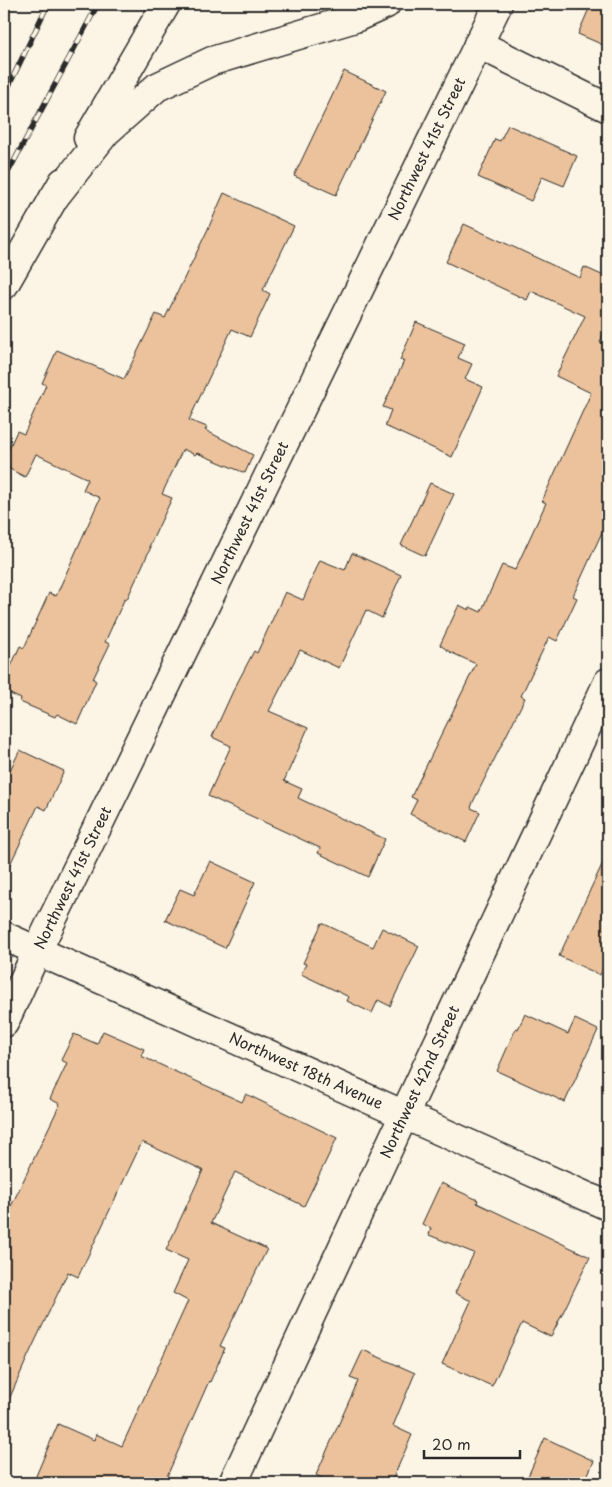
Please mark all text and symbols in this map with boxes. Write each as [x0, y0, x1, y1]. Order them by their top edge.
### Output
street label: Northwest 41st Street [381, 73, 470, 224]
street label: Northwest 41st Street [204, 437, 293, 588]
street label: Northwest 41st Street [27, 802, 116, 953]
street label: Northwest 42nd Street [373, 1001, 464, 1162]
street label: Northwest 18th Avenue [226, 1025, 387, 1114]
scale bar [424, 1427, 521, 1459]
text: 20 m [432, 1432, 471, 1455]

